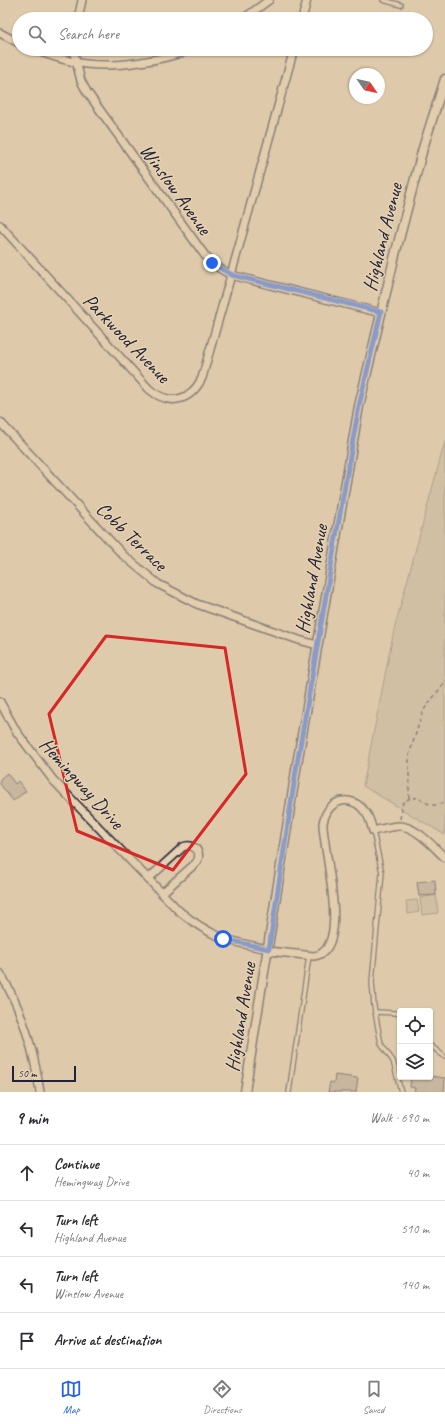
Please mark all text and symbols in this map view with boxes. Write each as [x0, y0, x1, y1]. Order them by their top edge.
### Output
search box [12, 12, 433, 56]
icon: search [26, 23, 48, 45]
text: Search here [58, 25, 119, 44]
north arrow [349, 68, 385, 104]
street label: Winslow Avenue [134, 139, 218, 241]
street label: Highland Avenue [357, 179, 408, 294]
route end [203, 254, 221, 272]
street label: Parkwood Avenue [78, 288, 177, 389]
street label: Cobb Terrace [91, 496, 174, 577]
street label: Highland Avenue [290, 521, 334, 636]
street label: Hemingway Drive [34, 732, 130, 835]
route start [214, 930, 232, 948]
street label: Highland Avenue [220, 959, 262, 1074]
map controls [397, 1008, 433, 1080]
button: locate [397, 1008, 433, 1044]
button: layers [397, 1044, 433, 1080]
scale bar [12, 1064, 76, 1083]
text: 50 m [18, 1066, 37, 1080]
text: 9 min [16, 1108, 48, 1129]
text: Walk · 690 m [370, 1110, 429, 1126]
text: Continue [54, 1155, 99, 1174]
icon: ahead [16, 1162, 38, 1184]
text: 40 m [407, 1165, 429, 1181]
text: Hemingway Drive [54, 1174, 129, 1190]
text: Turn left [54, 1211, 97, 1230]
icon: left [16, 1218, 38, 1240]
text: 510 m [401, 1221, 429, 1237]
text: Highland Avenue [54, 1230, 126, 1246]
text: Turn left [54, 1267, 97, 1286]
icon: left [16, 1274, 38, 1296]
text: 140 m [401, 1277, 429, 1293]
text: Winslow Avenue [54, 1286, 123, 1302]
icon: arrive [16, 1330, 38, 1352]
text: Arrive at destination [54, 1331, 161, 1350]
tab: Map [60, 1378, 82, 1416]
tab: Directions [203, 1378, 242, 1416]
tab: Saved [363, 1378, 385, 1416]

